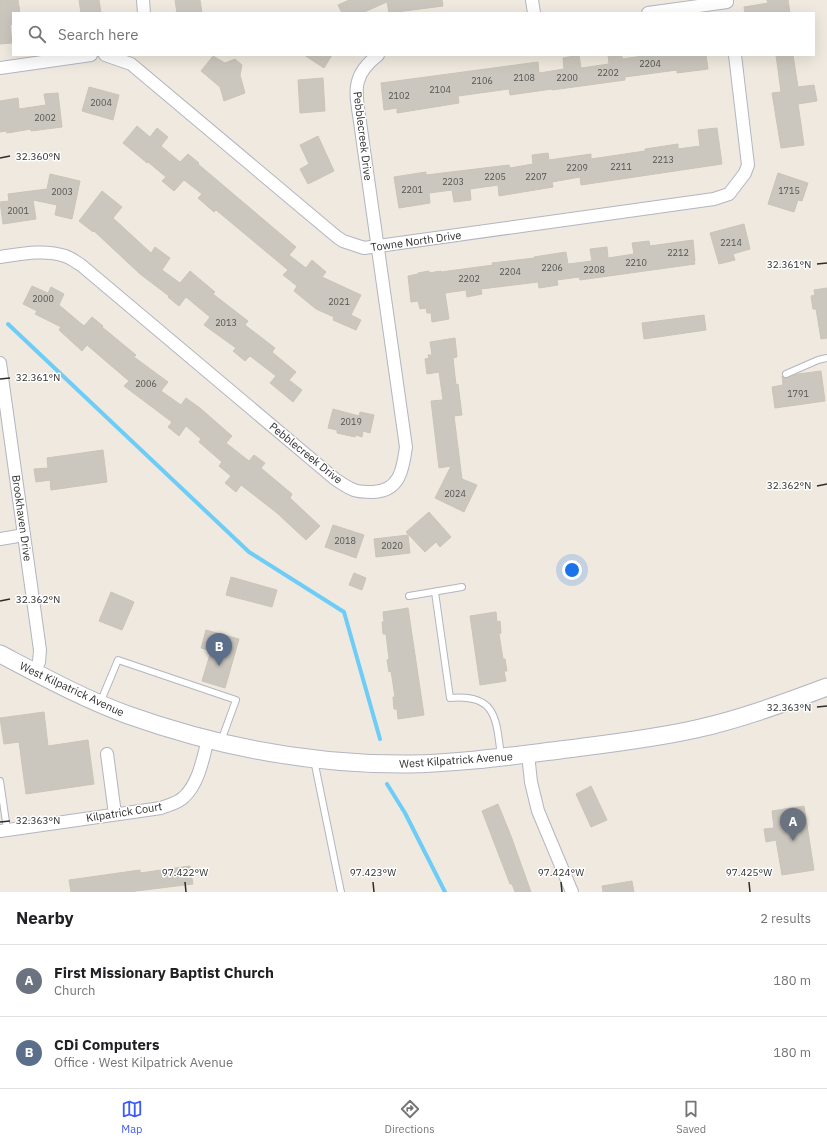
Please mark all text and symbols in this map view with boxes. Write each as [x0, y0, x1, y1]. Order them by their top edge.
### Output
search box [12, 12, 815, 56]
icon: search [26, 23, 48, 45]
text: Search here [58, 25, 138, 44]
house number: 2204 [639, 58, 661, 69]
house number: 2202 [597, 67, 619, 78]
house number: 2108 [513, 72, 535, 83]
house number: 2200 [556, 72, 578, 83]
house number: 2106 [471, 75, 493, 86]
house number: 2104 [429, 84, 451, 95]
house number: 2102 [388, 90, 410, 101]
street label: Pebblecreek Drive [351, 91, 375, 181]
house number: 2004 [90, 97, 112, 108]
house number: 2002 [34, 112, 56, 123]
text: 32.360°N [16, 150, 60, 163]
house number: 2213 [652, 154, 674, 165]
house number: 2211 [610, 161, 632, 172]
house number: 2209 [566, 162, 588, 173]
house number: 2205 [484, 171, 506, 182]
house number: 2207 [525, 171, 547, 182]
house number: 2203 [442, 176, 464, 187]
house number: 2201 [401, 184, 423, 195]
house number: 1715 [778, 185, 800, 196]
house number: 2003 [51, 186, 73, 197]
house number: 2001 [7, 205, 29, 216]
street label: Towne North Drive [370, 228, 462, 254]
house number: 2214 [720, 237, 742, 248]
house number: 2212 [667, 247, 689, 258]
house number: 2210 [625, 257, 647, 268]
text: 32.361°N [767, 258, 811, 271]
house number: 2206 [541, 262, 563, 273]
house number: 2208 [583, 264, 605, 275]
house number: 2204 [499, 266, 521, 277]
house number: 2202 [458, 273, 480, 284]
house number: 2000 [32, 293, 54, 304]
house number: 2021 [328, 296, 350, 307]
house number: 2013 [215, 317, 237, 328]
text: 32.361°N [16, 371, 60, 384]
house number: 2006 [135, 378, 157, 389]
house number: 1791 [787, 388, 809, 399]
house number: 2019 [340, 416, 362, 427]
street label: Pebblecreek Drive [267, 419, 345, 487]
street label: Brookhaven Drive [9, 474, 35, 562]
text: 32.362°N [767, 479, 811, 492]
house number: 2024 [444, 488, 466, 499]
house number: 2018 [334, 535, 356, 546]
house number: 2020 [381, 540, 403, 551]
your location [562, 560, 582, 580]
text: 32.362°N [16, 593, 60, 606]
pin: B [206, 633, 232, 666]
street label: West Kilpatrick Avenue [18, 659, 126, 719]
text: 32.363°N [767, 701, 811, 714]
street label: West Kilpatrick Avenue [399, 749, 513, 771]
street label: Kilpatrick Court [85, 799, 163, 825]
pin: A [780, 808, 806, 841]
text: 32.363°N [16, 814, 60, 827]
text: 97.422°W [162, 866, 208, 879]
text: 97.423°W [350, 866, 396, 879]
text: 97.424°W [538, 866, 584, 879]
text: 97.425°W [726, 866, 772, 879]
text: Nearby [16, 907, 74, 929]
text: 2 results [760, 910, 811, 927]
text: First Missionary Baptist Church [54, 963, 274, 982]
text: A [25, 972, 33, 989]
text: 180 m [773, 972, 811, 989]
text: Church [54, 982, 95, 999]
text: CDi Computers [54, 1035, 159, 1054]
text: B [25, 1044, 33, 1061]
text: 180 m [773, 1044, 811, 1061]
text: Office · West Kilpatrick Avenue [54, 1054, 233, 1071]
tab: Map [121, 1098, 143, 1136]
tab: Directions [385, 1098, 435, 1136]
tab: Saved [676, 1098, 706, 1136]

